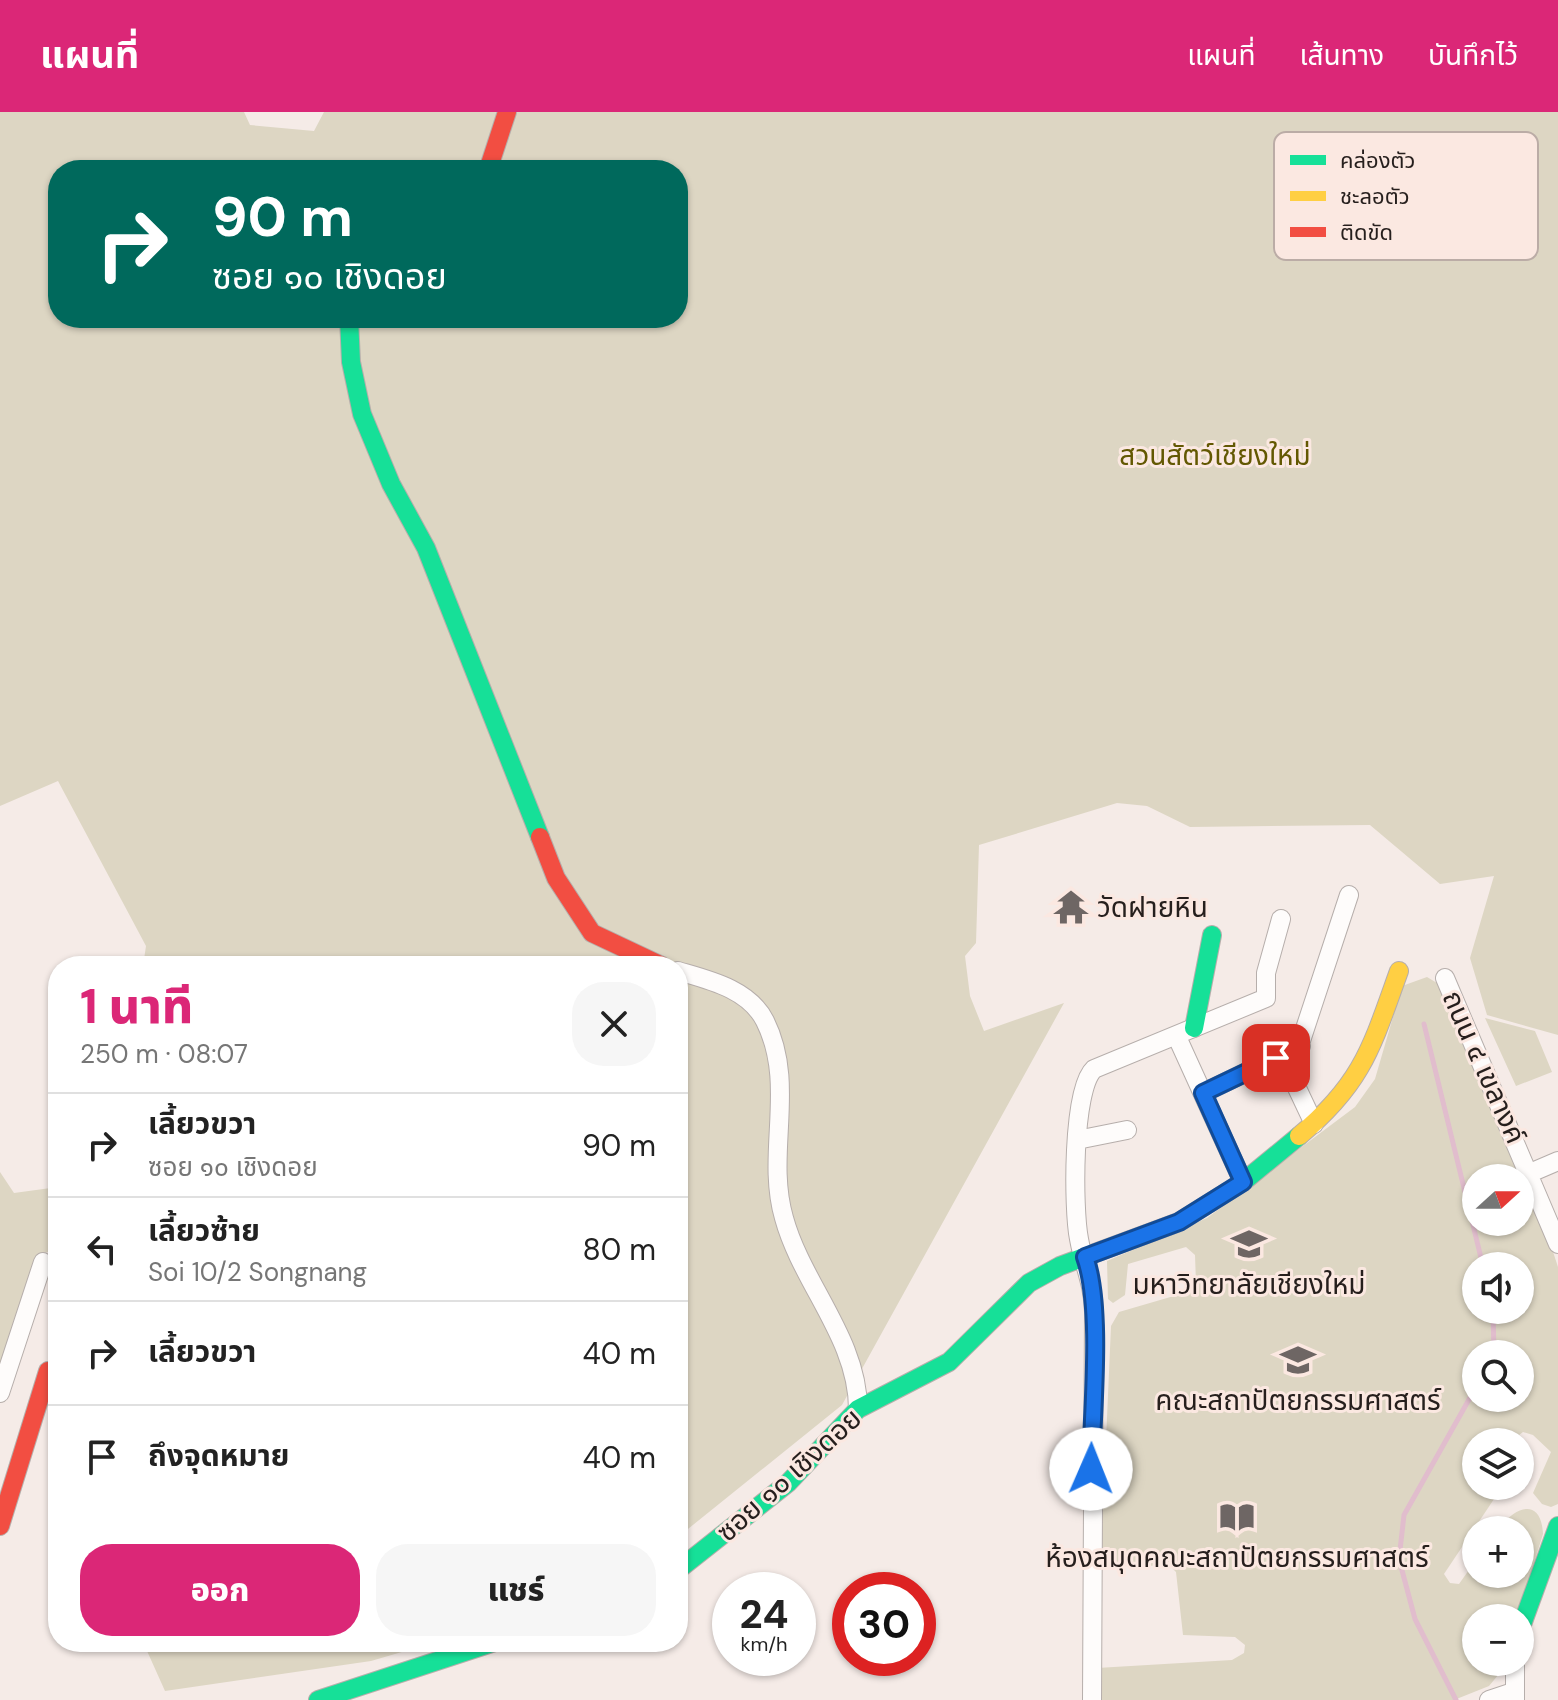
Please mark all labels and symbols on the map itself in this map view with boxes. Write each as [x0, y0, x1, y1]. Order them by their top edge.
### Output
legend [1274, 132, 1538, 260]
text: คล่องตัว [1340, 146, 1415, 175]
text: ชะลอตัว [1340, 182, 1410, 211]
text: ติดขัด [1340, 218, 1393, 247]
park label: สวนสัตว์เชียงใหม่ [1119, 437, 1311, 474]
temple icon: วัดฝายหิน [1052, 888, 1090, 926]
place label: วัดฝายหิน [1097, 889, 1208, 926]
street label: ถนน ๔ เขลางค์ [1434, 985, 1534, 1149]
pin [1242, 1024, 1310, 1092]
north arrow [1462, 1164, 1534, 1236]
school or university icon: มหาวิทยาลัยเชียงใหม่ [1230, 1225, 1268, 1263]
place label: มหาวิทยาลัยเชียงใหม่ [1132, 1266, 1366, 1303]
school or university icon: คณะสถาปัตยกรรมศาสตร์ [1279, 1341, 1317, 1379]
place label: คณะสถาปัตยกรรมศาสตร์ [1155, 1382, 1442, 1419]
street label: ซอย ๑๐ เชิงดอย [709, 1400, 869, 1550]
position arrow [1049, 1427, 1133, 1511]
library icon: ห้องสมุดคณะสถาปัตยกรรมศาสตร์ [1218, 1498, 1256, 1536]
place label: ห้องสมุดคณะสถาปัตยกรรมศาสตร์ [1045, 1539, 1430, 1576]
speed limit sign: 30 [832, 1572, 936, 1676]

